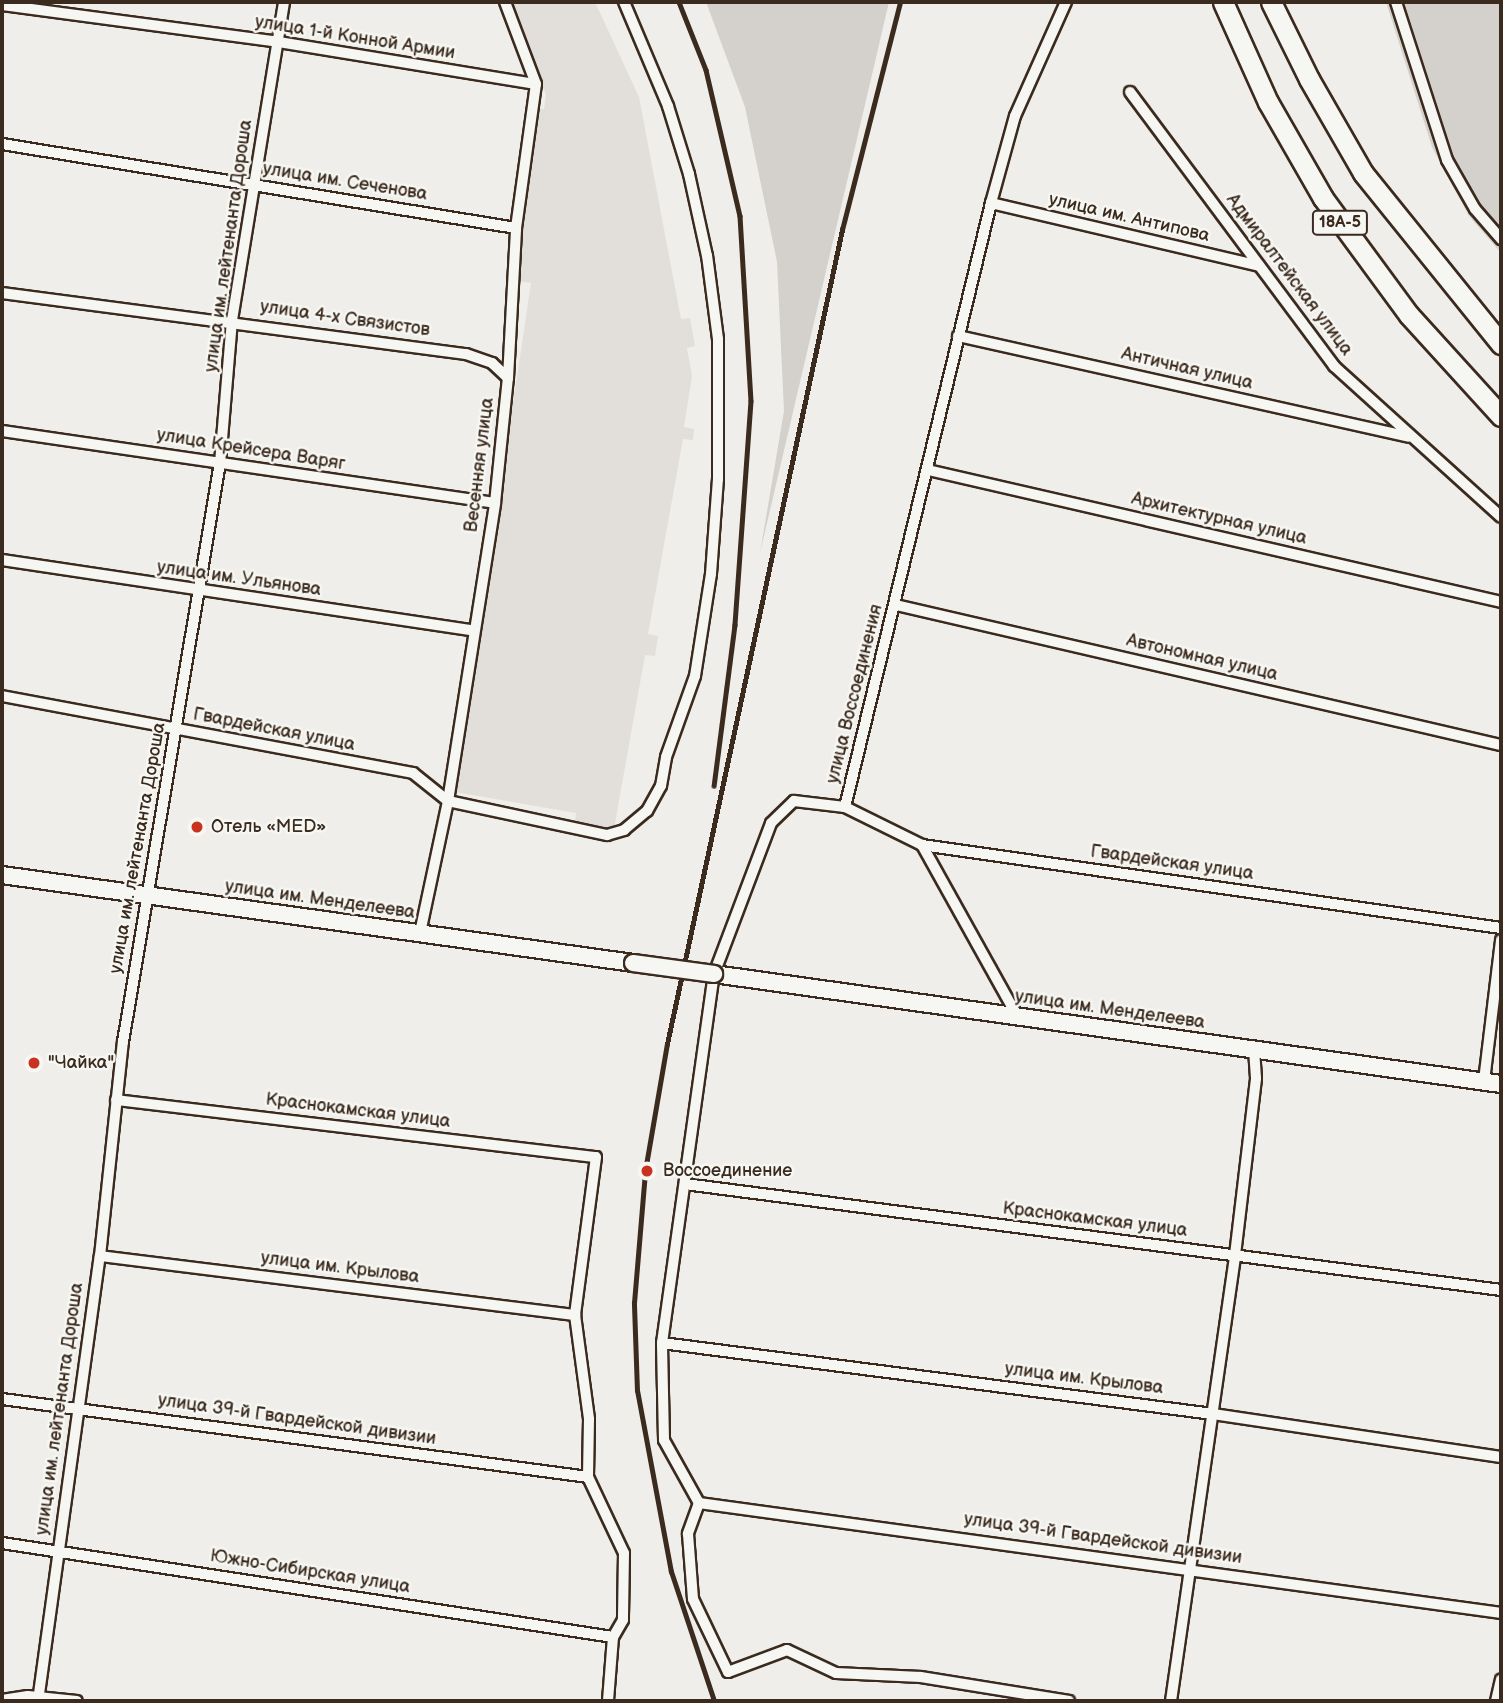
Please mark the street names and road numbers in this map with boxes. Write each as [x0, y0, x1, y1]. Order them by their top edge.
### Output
street label: улица 1-й Конной Армии [253, 12, 457, 64]
street label: улица им. лейтенанта Дороша [201, 118, 257, 374]
street label: улица им. Сеченова [261, 158, 429, 206]
street label: улица им. Антипова [1047, 189, 1211, 247]
street label: Адмиралтейская улица [1221, 190, 1357, 360]
road number: 18А-5 [1310, 210, 1370, 236]
street label: улица 4-х Связистов [259, 296, 431, 342]
street label: Античная улица [1119, 343, 1255, 395]
street label: Весенняя улица [461, 397, 499, 533]
street label: улица Крейсера Варяг [155, 424, 347, 476]
street label: Архитектурная улица [1129, 488, 1309, 550]
street label: улица им. Ульянова [156, 557, 322, 601]
street label: улица Воссоединения [822, 602, 888, 786]
street label: Автономная улица [1124, 630, 1280, 686]
street label: Гвардейская улица [191, 704, 357, 756]
street label: улица им. лейтенанта Дороша [105, 721, 171, 975]
street label: Гвардейская улица [1089, 841, 1255, 885]
street label: улица им. Менделеева [224, 876, 416, 924]
street label: улица им. Менделеева [1014, 986, 1206, 1034]
street label: Краснокамская улица [264, 1089, 452, 1133]
street label: Краснокамская улица [1001, 1198, 1189, 1242]
street label: улица им. Крылова [260, 1248, 420, 1288]
street label: улица им. лейтенанта Дороша [32, 1281, 88, 1537]
street label: улица им. Крылова [1004, 1359, 1164, 1399]
street label: улица 39-й Гвардейской дивизии [157, 1390, 437, 1450]
street label: улица 39-й Гвардейской дивизии [963, 1509, 1243, 1569]
street label: Южно-Сибирская улица [209, 1546, 411, 1598]

